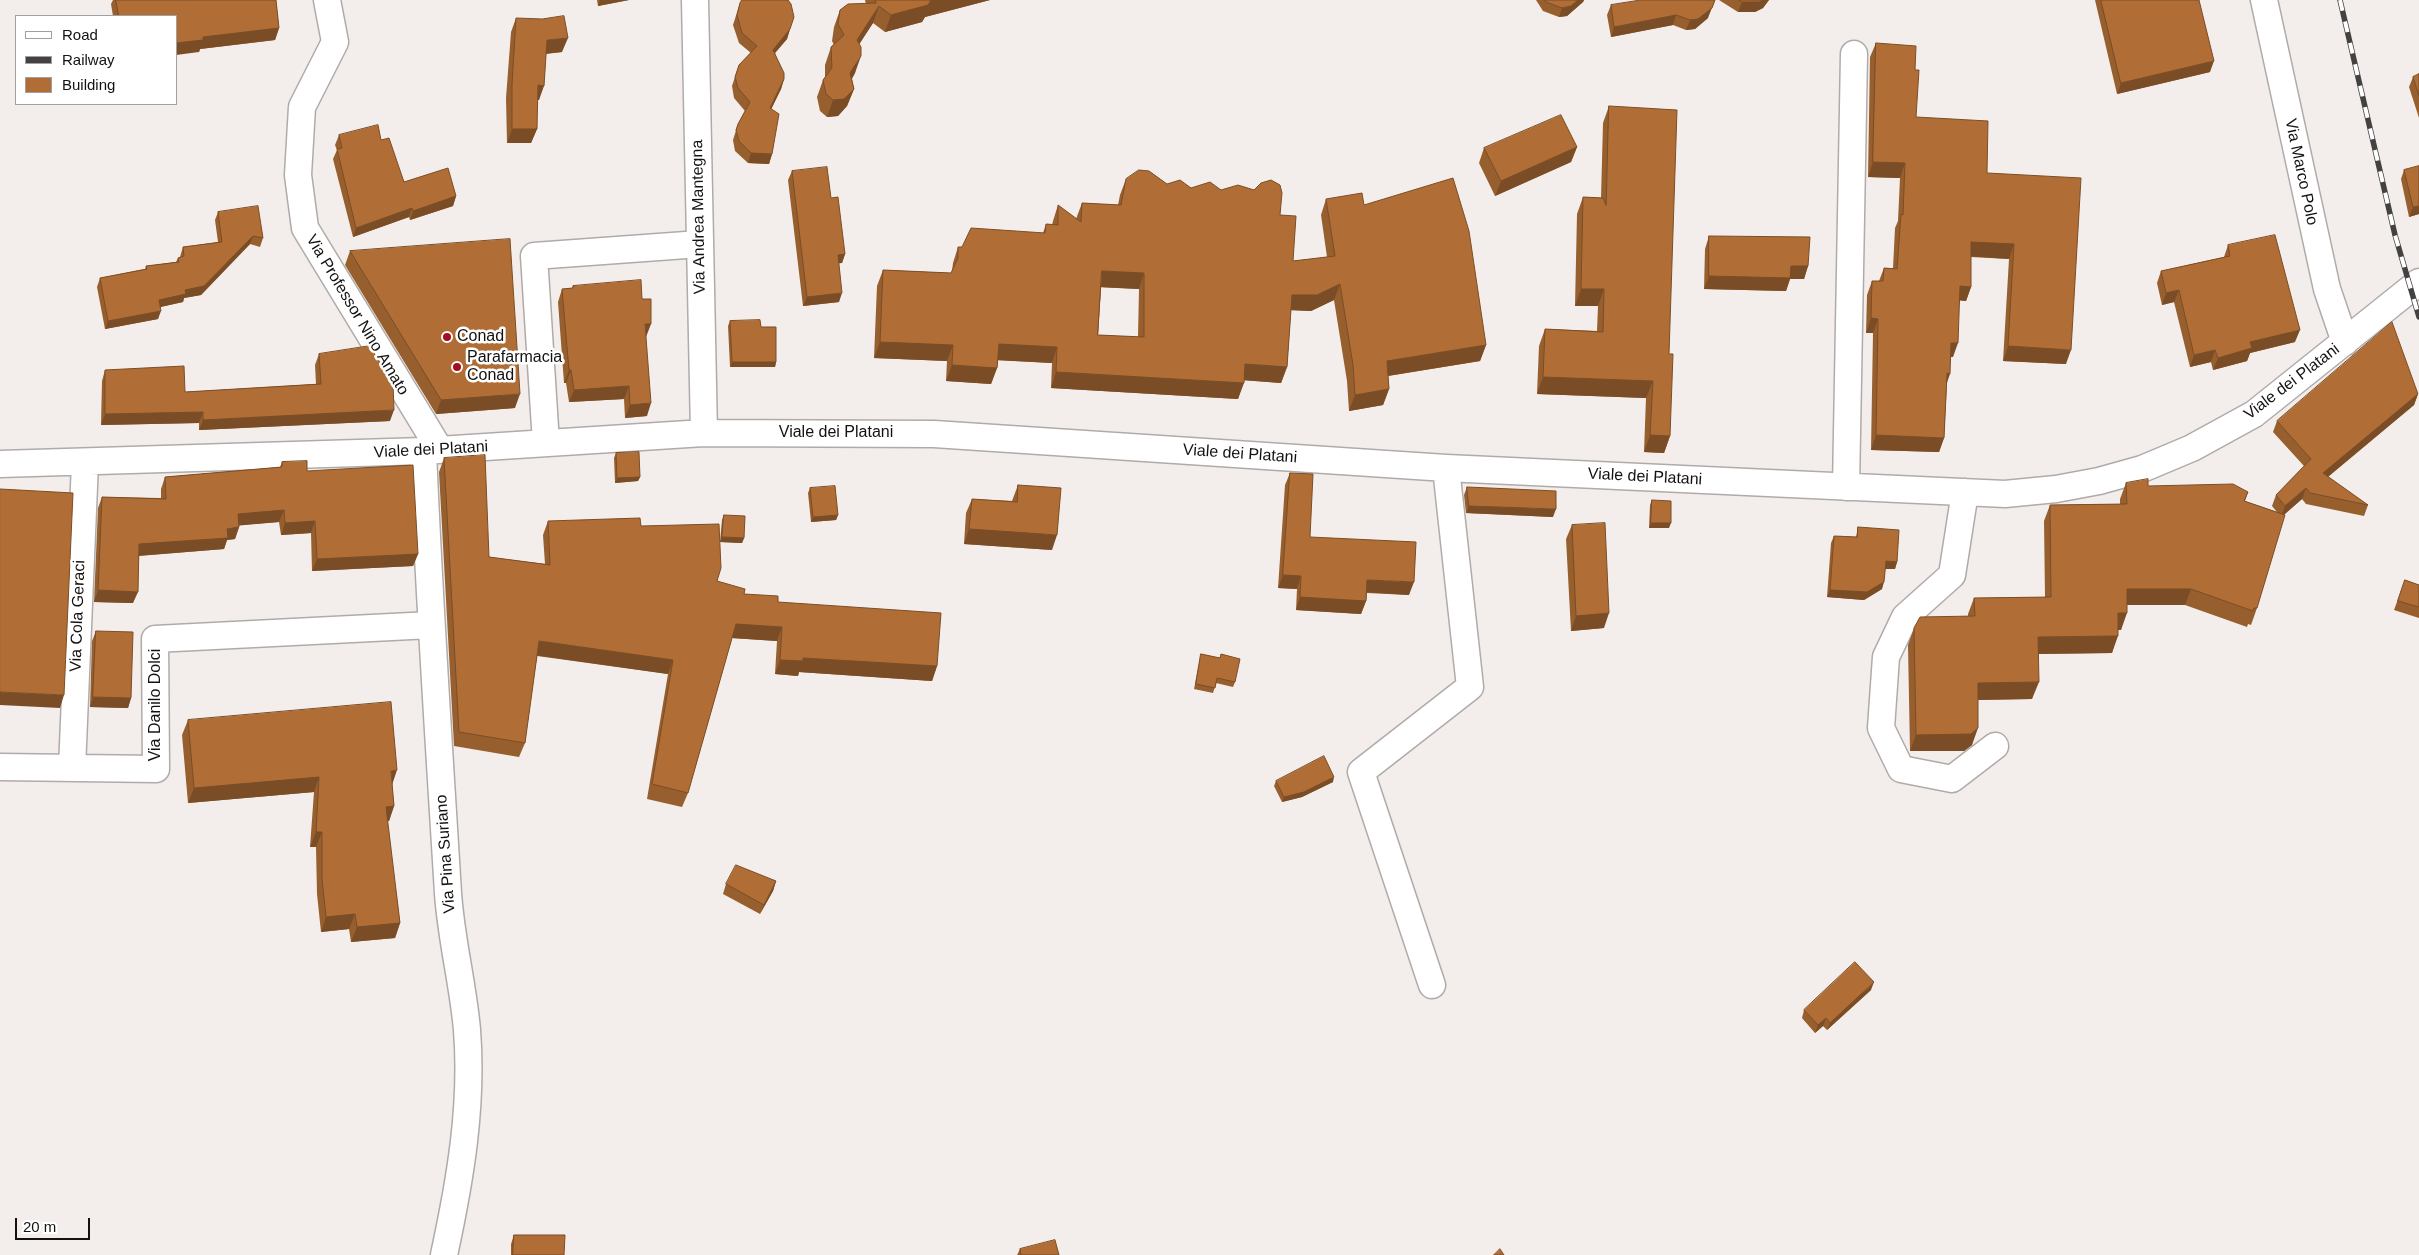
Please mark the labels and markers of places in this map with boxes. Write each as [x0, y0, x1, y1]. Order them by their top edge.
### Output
place label: Conad [457, 327, 504, 347]
marker: Conad [441, 331, 453, 343]
place label: Parafarmacia Conad [467, 348, 562, 386]
marker: Parafarmacia Conad [451, 361, 463, 373]

